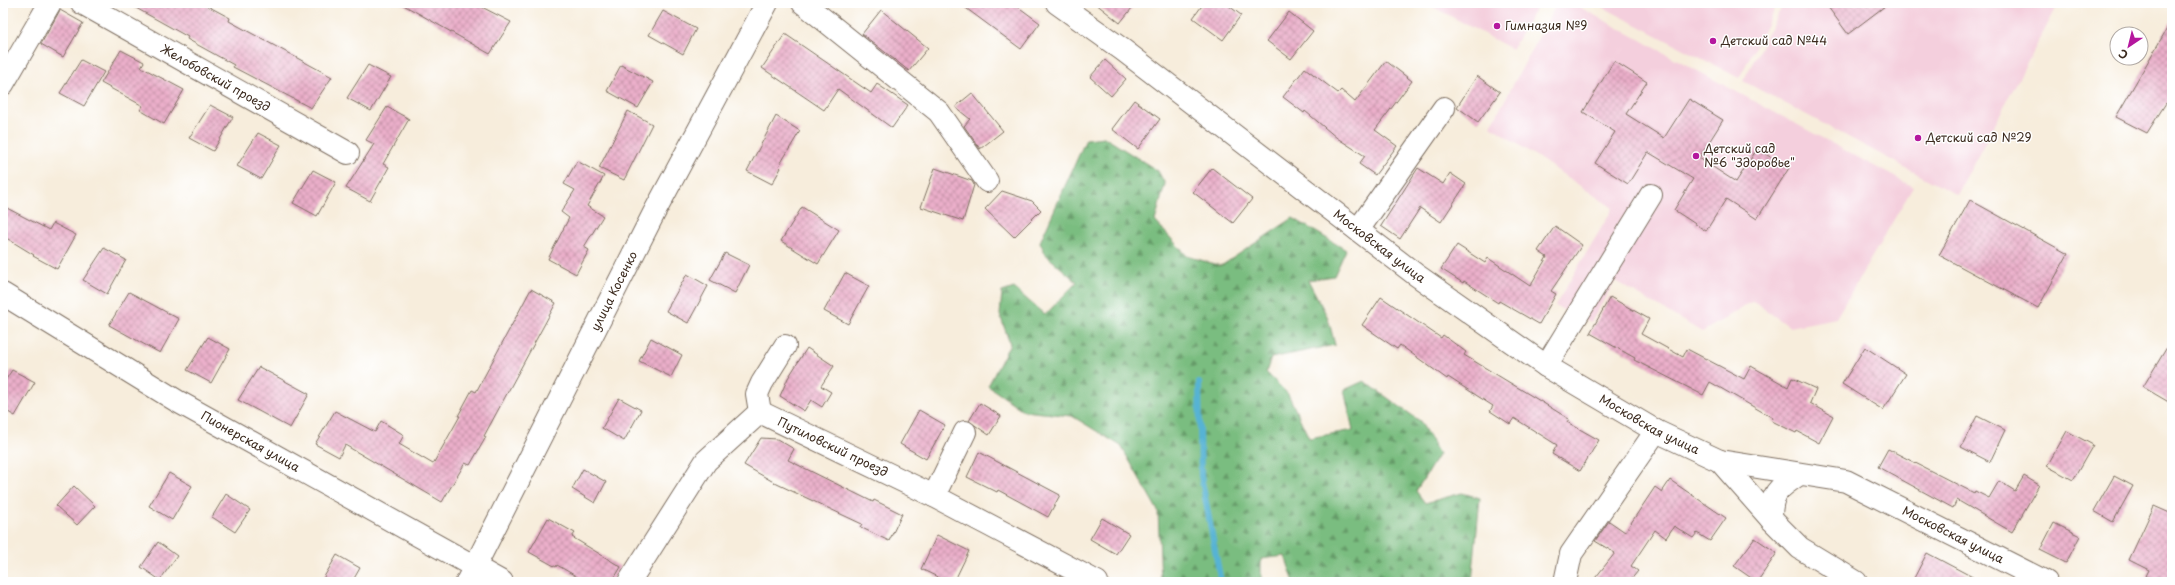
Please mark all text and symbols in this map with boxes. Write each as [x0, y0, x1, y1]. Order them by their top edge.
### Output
place label: Гимназия №9 [1505, 16, 1587, 34]
marker: Гимназия №9 [1492, 21, 1502, 31]
north arrow [2109, 26, 2149, 66]
place label: Детский сад №44 [1720, 31, 1827, 49]
marker: Детский сад №44 [1708, 36, 1718, 46]
street label: Желобовский проезд [158, 39, 274, 115]
text: С [2115, 45, 2131, 64]
place label: Детский сад №29 [1925, 128, 2032, 146]
marker: Детский сад №29 [1913, 133, 1923, 143]
place label: Детский сад №6 "Здоровье" [1703, 139, 1795, 171]
marker: Детский сад №6 "Здоровье" [1691, 151, 1701, 161]
street label: Московская улица [1330, 205, 1430, 287]
street label: улица Косенко [586, 248, 641, 334]
street label: Московская улица [1596, 389, 1703, 458]
street label: Пионерская улица [198, 406, 304, 476]
street label: Путиловский проезд [775, 412, 891, 481]
street label: Московская улица [1900, 501, 2008, 568]

